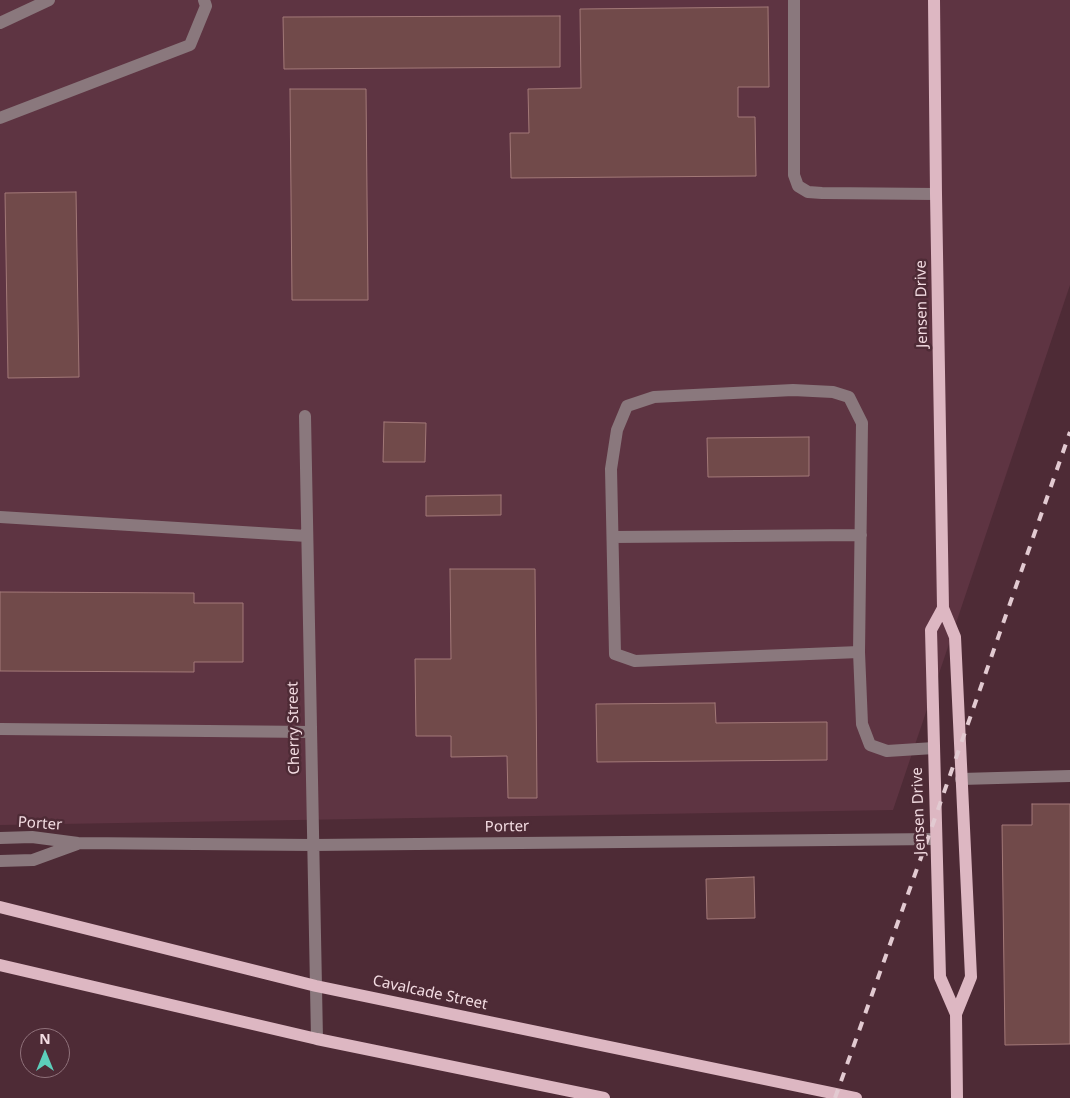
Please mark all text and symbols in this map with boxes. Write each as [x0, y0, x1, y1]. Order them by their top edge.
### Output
street label: Jensen Drive [912, 260, 932, 348]
street label: Cherry Street [284, 681, 304, 775]
street label: Jensen Drive [908, 767, 930, 855]
street label: Porter [17, 813, 63, 835]
street label: Porter [485, 818, 529, 836]
street label: Cavalcade Street [371, 972, 489, 1014]
north arrow [20, 1028, 70, 1078]
text: N [39, 1029, 51, 1048]

